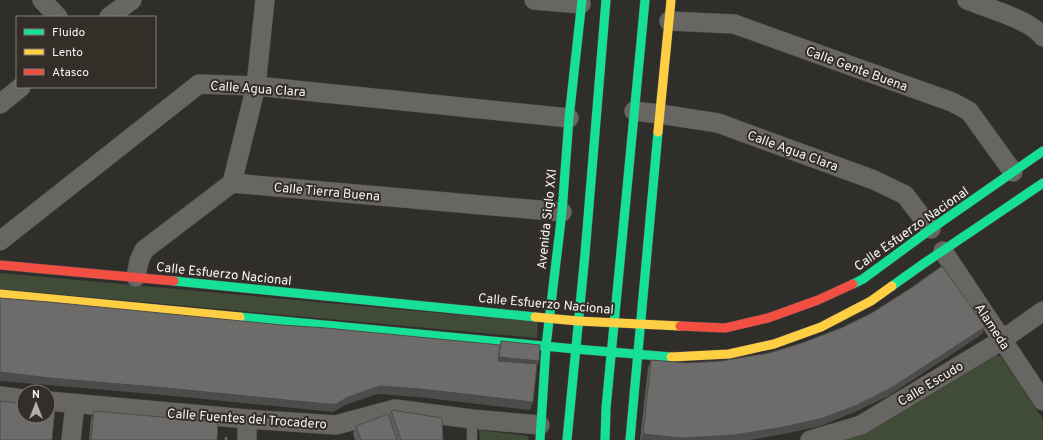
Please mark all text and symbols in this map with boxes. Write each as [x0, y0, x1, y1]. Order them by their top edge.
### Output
legend [16, 16, 156, 88]
text: Fluido [52, 25, 85, 41]
street label: Calle Gente Buena [803, 44, 909, 96]
text: Lento [52, 45, 83, 61]
text: Atasco [52, 65, 89, 81]
street label: Calle Agua Clara [210, 79, 306, 101]
street label: Calle Agua Clara [745, 128, 840, 176]
street label: Avenida Siglo XXI [535, 168, 561, 270]
street label: Calle Tierra Buena [273, 180, 381, 206]
street label: Calle Esfuerzo Nacional [852, 184, 973, 275]
street label: Calle Esfuerzo Nacional [155, 260, 292, 290]
street label: Calle Esfuerzo Nacional [477, 291, 614, 319]
street label: Alameda [970, 301, 1012, 353]
street label: Calle Escudo [895, 359, 967, 411]
north arrow [16, 384, 56, 424]
text: N [32, 388, 40, 402]
street label: Calle Fuentes del Trocadero [167, 406, 327, 434]

